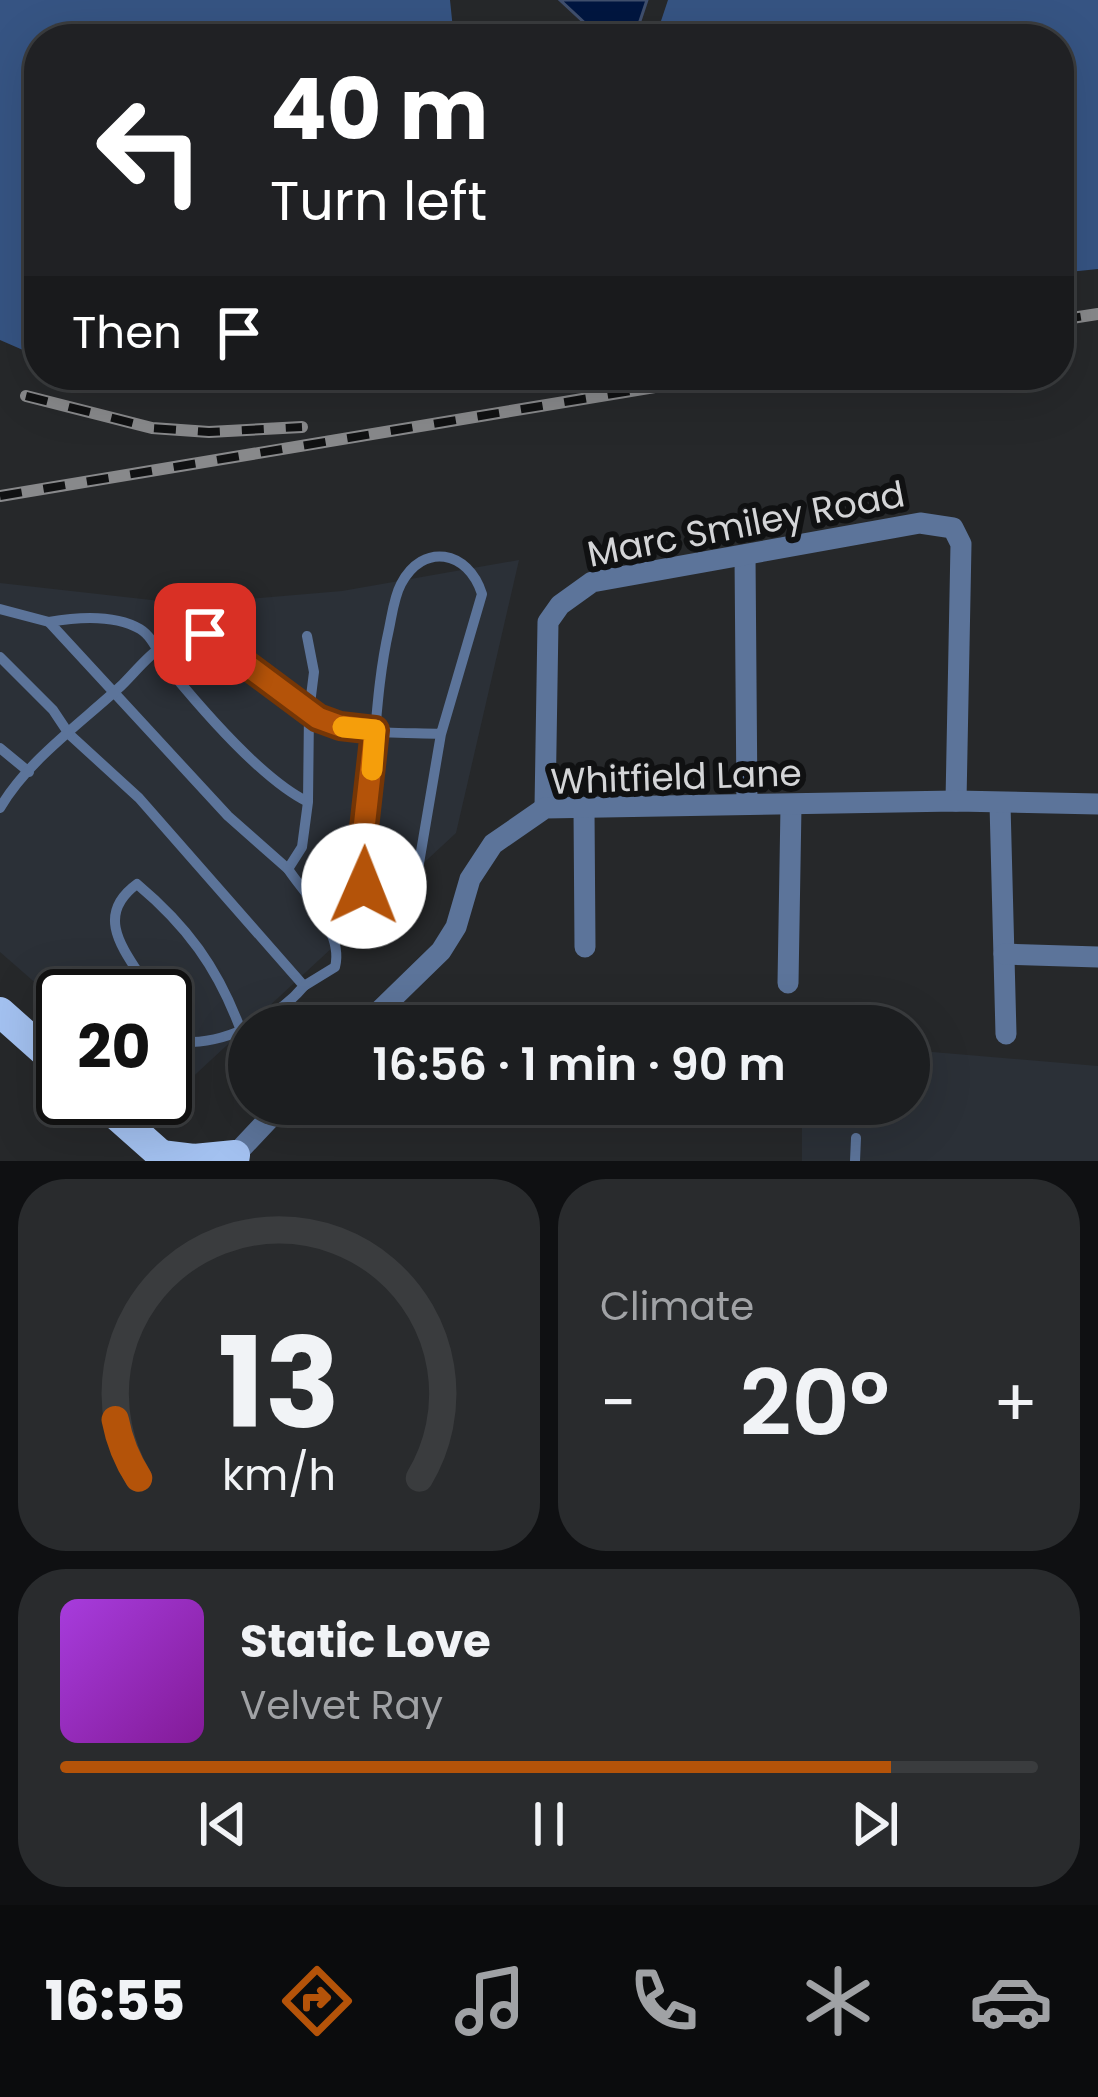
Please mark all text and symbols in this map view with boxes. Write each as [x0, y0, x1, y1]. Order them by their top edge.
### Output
text: 40 m [270, 51, 488, 168]
icon: left [72, 72, 228, 228]
text: Turn left [270, 163, 487, 239]
icon: arrive [206, 300, 272, 366]
text: Then [72, 301, 182, 364]
street label: Marc Smiley Road [583, 468, 909, 580]
pin [154, 583, 256, 685]
icon: arrive [172, 601, 238, 667]
street label: Whitfield Lane [550, 747, 802, 807]
position arrow [301, 823, 427, 949]
speed limit sign: 20 [36, 969, 192, 1125]
text: 16:56 · 1 min · 90 m [372, 1033, 786, 1096]
text: Climate [600, 1279, 754, 1334]
text: 13 [218, 1296, 340, 1471]
text: 20° [740, 1340, 890, 1467]
text: − [600, 1357, 636, 1449]
text: + [993, 1357, 1038, 1449]
text: km/h [222, 1445, 336, 1505]
text: Static Love [240, 1610, 491, 1673]
text: Velvet Ray [240, 1678, 443, 1733]
icon: previous [190, 1791, 256, 1857]
icon: pause [516, 1791, 582, 1857]
icon: next [842, 1791, 908, 1857]
icon: directions [275, 1959, 359, 2043]
icon: music [448, 1959, 532, 2043]
icon: phone [622, 1959, 706, 2043]
icon: climate [796, 1959, 880, 2043]
icon: car [969, 1959, 1053, 2043]
text: 16:55 [45, 1963, 185, 2039]

